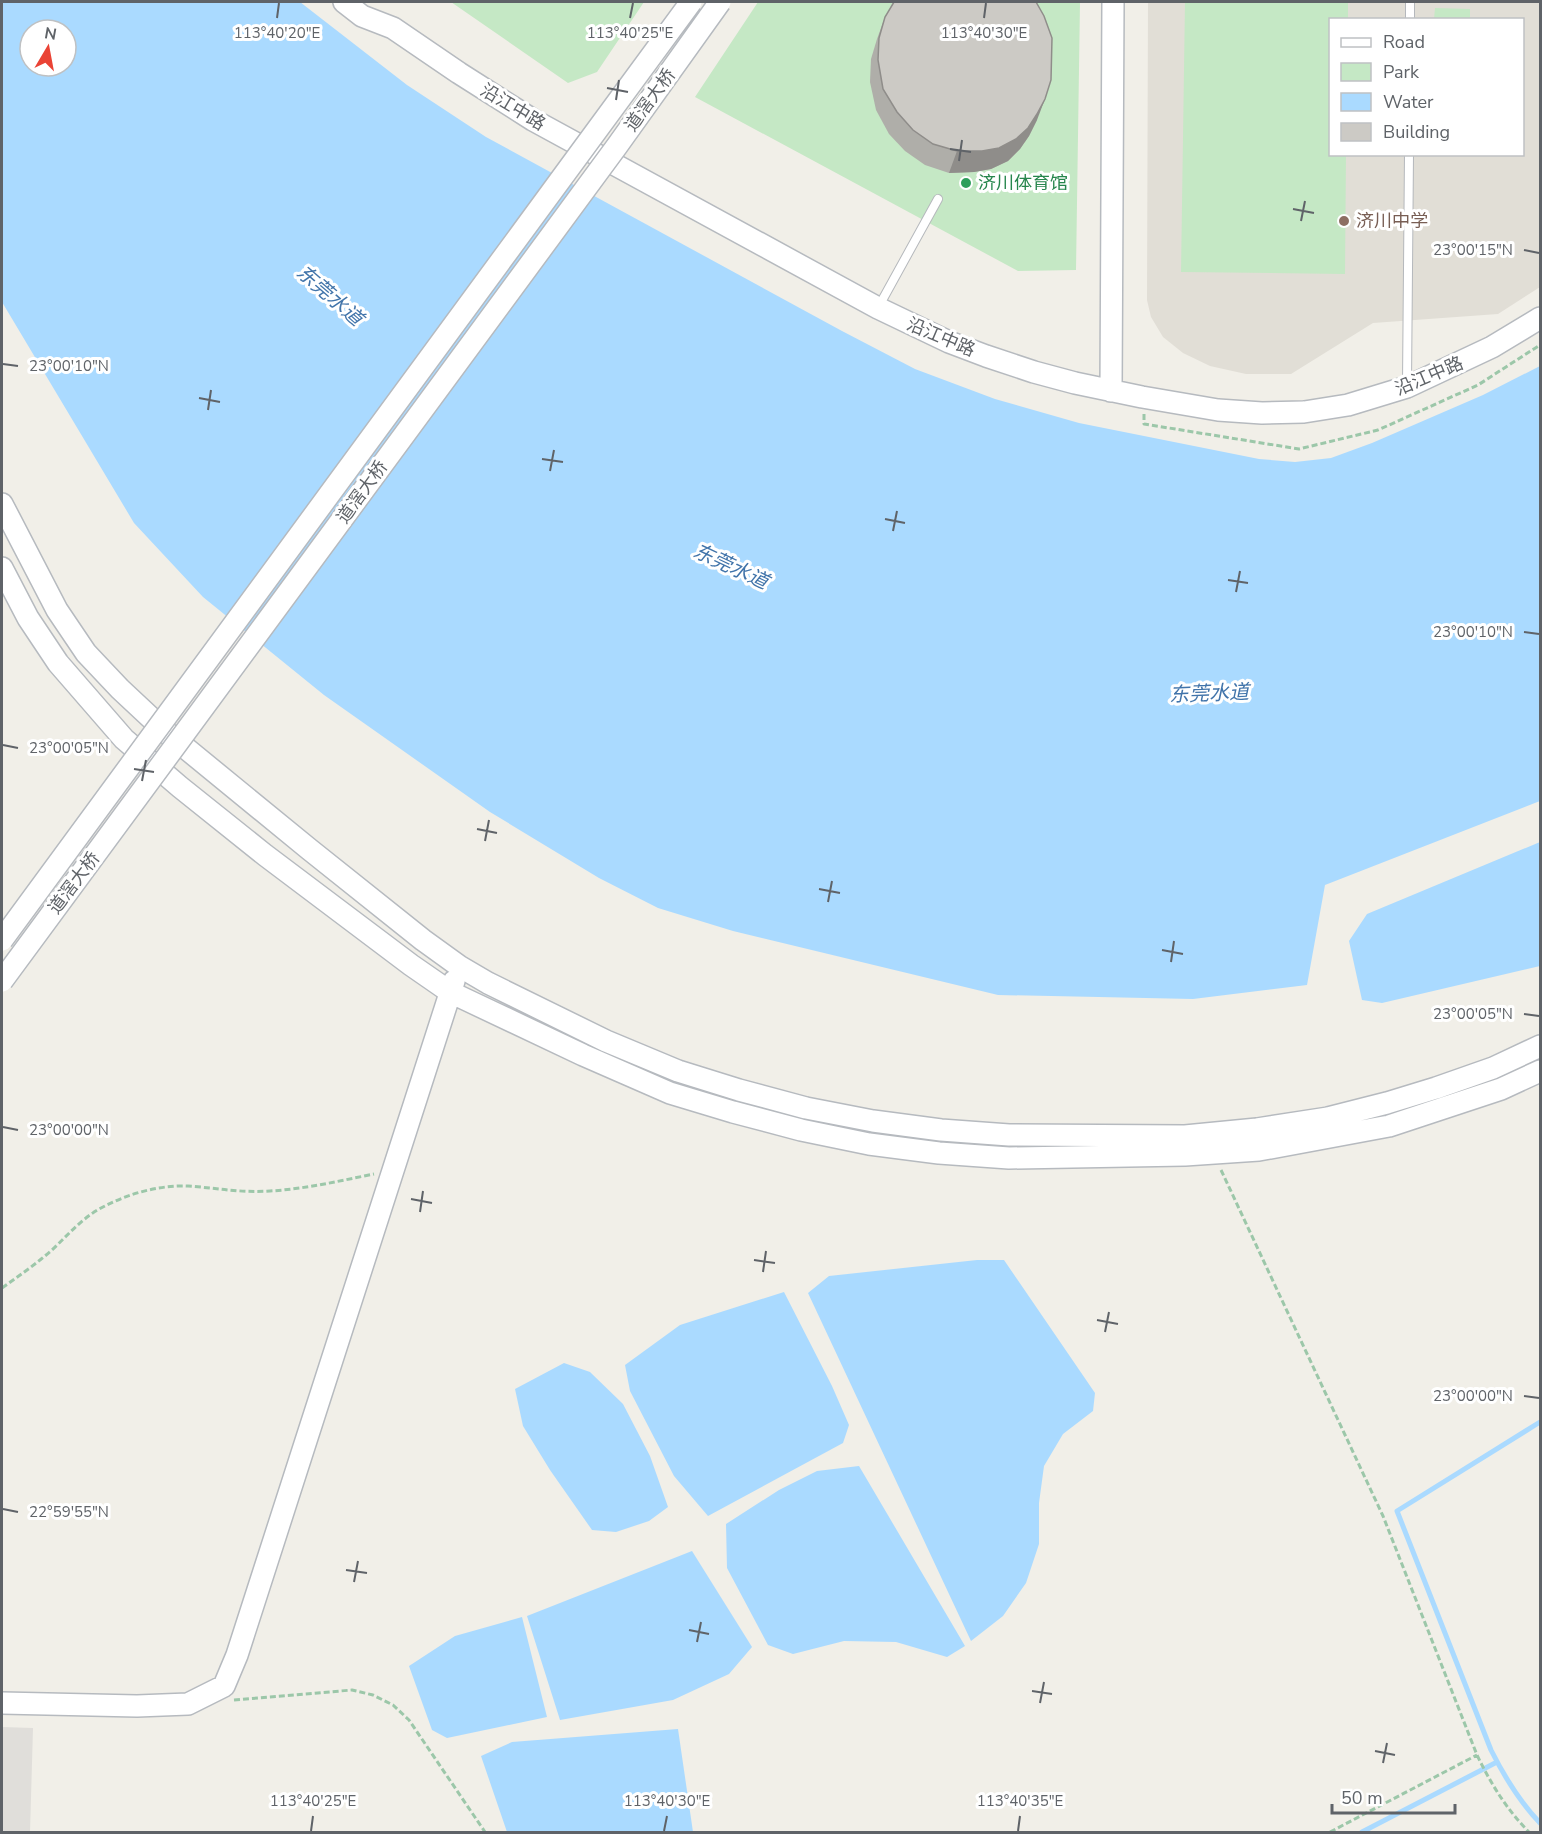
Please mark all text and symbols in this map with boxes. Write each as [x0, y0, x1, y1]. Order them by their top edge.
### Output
north arrow [18, 18, 78, 78]
legend [1329, 18, 1524, 156]
text: N [43, 22, 58, 46]
text: 113°40'20"E [234, 23, 320, 43]
text: 113°40'25"E [587, 23, 673, 43]
text: 113°40'30"E [941, 23, 1027, 43]
text: Road [1383, 30, 1425, 54]
text: Park [1383, 60, 1420, 84]
street label: 道滘大桥 [619, 64, 681, 136]
street label: 沿江中路 [476, 78, 550, 136]
text: Water [1383, 90, 1434, 114]
text: Building [1383, 120, 1450, 144]
place label: 济川体育馆 [978, 171, 1068, 195]
marker: 济川体育馆 [959, 176, 973, 190]
place label: 济川中学 [1356, 209, 1428, 233]
marker: 济川中学 [1337, 214, 1351, 228]
text: 23°00'15"N [1433, 240, 1513, 260]
water label: 东莞水道 [291, 259, 371, 334]
street label: 沿江中路 [903, 312, 979, 362]
street label: 沿江中路 [1391, 351, 1467, 401]
text: 23°00'10"N [29, 356, 109, 376]
street label: 道滘大桥 [331, 456, 393, 528]
water label: 东莞水道 [689, 537, 775, 597]
text: 23°00'10"N [1433, 622, 1513, 642]
water label: 东莞水道 [1169, 679, 1252, 708]
text: 23°00'05"N [29, 738, 109, 758]
street label: 道滘大桥 [43, 847, 105, 919]
text: 23°00'05"N [1433, 1004, 1513, 1024]
text: 23°00'00"N [29, 1120, 109, 1140]
text: 23°00'00"N [1433, 1386, 1513, 1406]
text: 22°59'55"N [29, 1502, 109, 1522]
scale bar [1332, 1777, 1455, 1815]
text: 50 m [1341, 1786, 1383, 1810]
text: 113°40'25"E [270, 1791, 356, 1811]
text: 113°40'30"E [624, 1791, 710, 1811]
text: 113°40'35"E [977, 1791, 1063, 1811]

